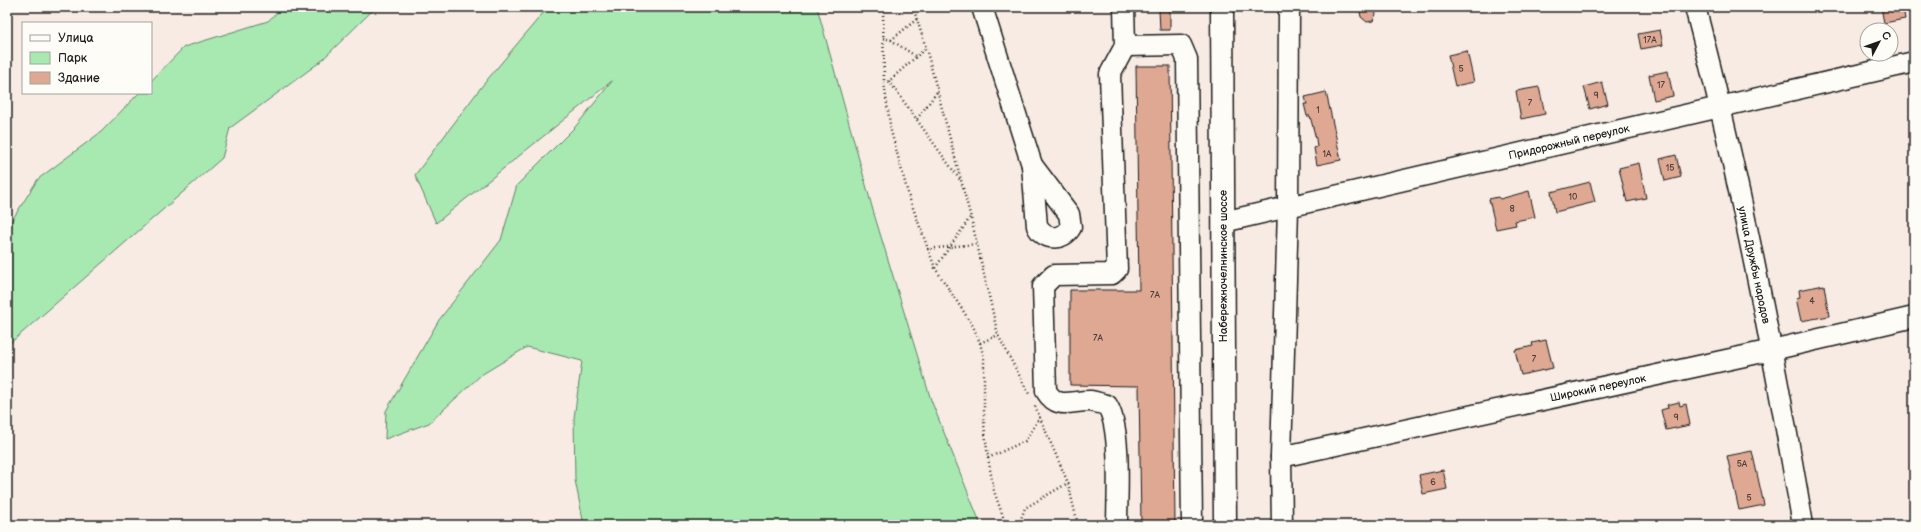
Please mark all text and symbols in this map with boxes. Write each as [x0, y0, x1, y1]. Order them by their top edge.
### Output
legend [22, 22, 152, 94]
north arrow [1859, 22, 1899, 62]
text: С [1879, 29, 1894, 43]
text: Улица [58, 31, 94, 46]
house number: 17А [1643, 35, 1657, 46]
text: Парк [58, 51, 88, 66]
house number: 5 [1458, 64, 1464, 75]
text: Здание [58, 71, 100, 86]
house number: 17 [1657, 80, 1666, 91]
house number: 9 [1593, 90, 1599, 101]
house number: 7 [1528, 98, 1533, 109]
house number: 1 [1316, 105, 1320, 116]
street label: Придорожный переулок [1507, 122, 1631, 162]
house number: 1А [1323, 149, 1332, 160]
house number: 15 [1666, 163, 1674, 174]
street label: Набережночелнинское шоссе [1217, 190, 1230, 342]
house number: 10 [1569, 192, 1577, 203]
house number: 8 [1509, 204, 1515, 215]
street label: улица Дружбы народов [1735, 205, 1773, 325]
house number: 7А [1150, 290, 1160, 301]
house number: 4 [1809, 296, 1815, 307]
house number: 7А [1093, 333, 1103, 344]
house number: 7 [1532, 354, 1537, 365]
street label: Широкий переулок [1549, 371, 1647, 405]
house number: 9 [1673, 412, 1679, 423]
house number: 5А [1737, 459, 1748, 470]
house number: 6 [1430, 477, 1436, 488]
house number: 5 [1746, 493, 1752, 504]

